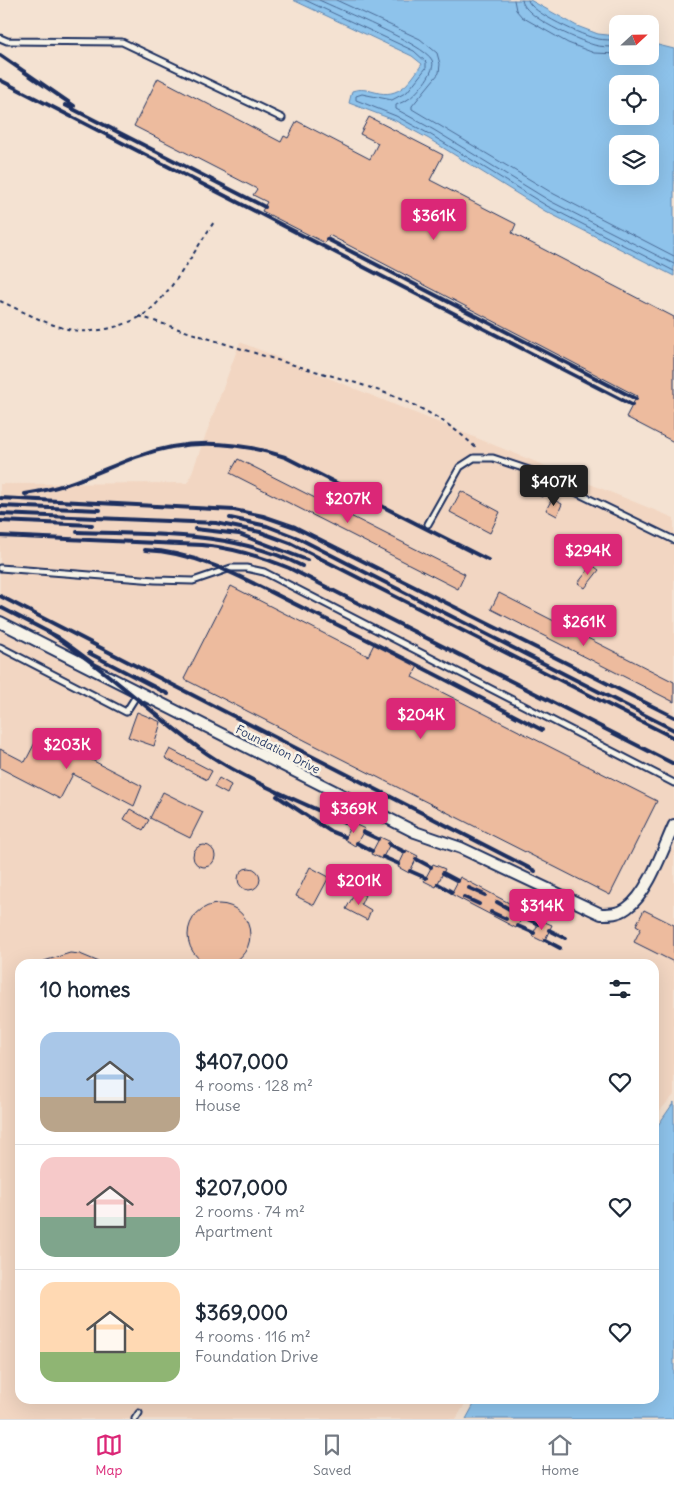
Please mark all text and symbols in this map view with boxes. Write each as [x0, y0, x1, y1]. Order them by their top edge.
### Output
north arrow [609, 15, 659, 65]
map controls [609, 15, 659, 185]
button: locate [609, 75, 659, 125]
button: layers [609, 135, 659, 185]
pin: $361K [399, 198, 469, 241]
text: $361K [412, 205, 456, 225]
pin: $407K [519, 464, 589, 507]
text: $407K [531, 471, 577, 491]
pin: $207K [313, 482, 383, 524]
text: $207K [325, 488, 371, 508]
pin: $294K [553, 534, 623, 576]
text: $294K [565, 540, 611, 560]
pin: $261K [549, 604, 619, 647]
text: $261K [562, 611, 606, 631]
pin: $204K [386, 698, 456, 740]
text: $204K [397, 704, 445, 724]
street label: Foundation Drive [233, 721, 323, 777]
pin: $203K [32, 728, 102, 770]
text: $203K [43, 734, 91, 754]
pin: $369K [319, 792, 389, 834]
text: $369K [331, 798, 377, 818]
pin: $201K [324, 864, 394, 906]
text: $201K [337, 870, 381, 890]
pin: $314K [507, 888, 577, 931]
text: $314K [520, 895, 564, 915]
icon: filters [606, 975, 634, 1003]
text: 10 homes [40, 976, 130, 1003]
text: $407,000 [195, 1048, 288, 1075]
icon: home [80, 1052, 140, 1112]
icon: heart [606, 1068, 634, 1096]
text: 4 rooms · 128 m² [195, 1075, 313, 1095]
text: House [195, 1095, 241, 1115]
text: $207,000 [195, 1174, 288, 1201]
icon: home [80, 1177, 140, 1237]
icon: heart [606, 1193, 634, 1221]
text: 2 rooms · 74 m² [195, 1201, 305, 1221]
text: Apartment [195, 1221, 273, 1241]
text: $369,000 [195, 1299, 288, 1326]
icon: home [80, 1302, 140, 1362]
icon: heart [606, 1318, 634, 1346]
text: 4 rooms · 116 m² [195, 1326, 311, 1346]
text: Foundation Drive [195, 1346, 318, 1366]
tab: Map [95, 1431, 123, 1479]
tab: Saved [313, 1431, 351, 1479]
tab: Home [541, 1431, 579, 1479]

